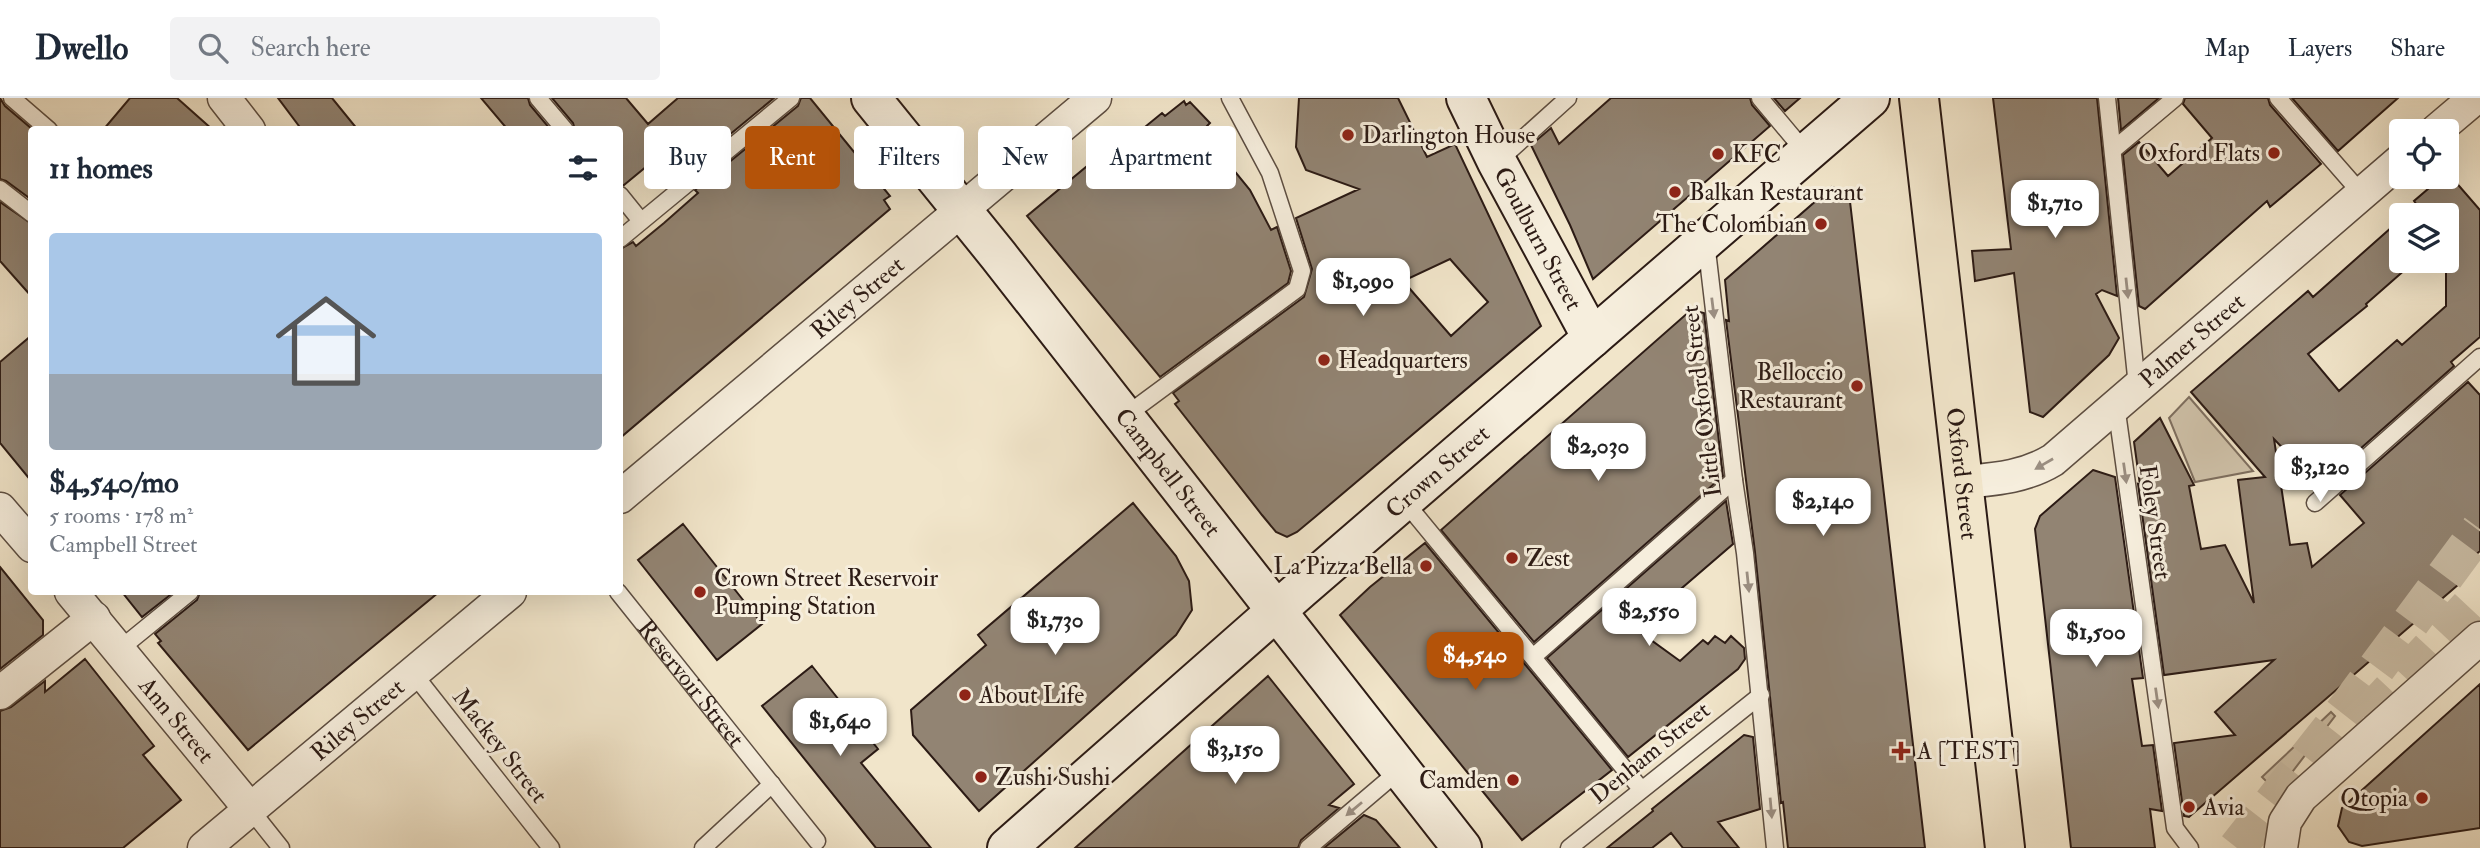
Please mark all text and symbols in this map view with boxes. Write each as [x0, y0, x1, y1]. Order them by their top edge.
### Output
search box [170, 17, 660, 80]
text: Dwello [35, 28, 128, 69]
icon: search [194, 29, 232, 67]
text: Search here [250, 32, 371, 64]
text: Map [2205, 33, 2250, 64]
text: Layers [2288, 33, 2352, 64]
text: Share [2390, 33, 2445, 64]
map controls [2389, 119, 2459, 273]
button: locate [2389, 119, 2459, 189]
place label: Darlington House [1362, 120, 1535, 151]
chip: Buy [644, 126, 731, 189]
chip: Rent [745, 126, 840, 189]
chip: Filters [854, 126, 964, 189]
chip: New [978, 126, 1072, 189]
chip: Apartment [1086, 126, 1236, 189]
marker: Darlington House [1340, 127, 1356, 143]
place label: Oxford Flats [2138, 138, 2260, 169]
place label: KFC [1732, 139, 1781, 170]
marker: Oxford Flats [2266, 145, 2282, 161]
marker: KFC [1710, 146, 1726, 162]
icon: filters [564, 149, 602, 187]
text: 11 homes [49, 150, 153, 187]
street label: Goulburn Street [1487, 161, 1590, 316]
place label: Balkan Restaurant [1689, 177, 1864, 208]
pin: $1,710 [1998, 180, 2112, 240]
marker: Balkan Restaurant [1667, 184, 1683, 200]
text: $1,710 [2027, 188, 2083, 217]
button: layers [2389, 203, 2459, 273]
place label: The Colombian [1656, 209, 1807, 240]
marker: The Colombian [1813, 216, 1829, 232]
street label: Riley Street [804, 249, 911, 346]
pin: $1,090 [1306, 258, 1420, 318]
text: $1,090 [1332, 266, 1394, 295]
one-way arrow [2121, 277, 2132, 299]
icon: home [263, 278, 389, 404]
street label: Palmer Street [2133, 286, 2251, 394]
one-way arrow [1708, 297, 1719, 319]
street label: Little Oxford Street [1675, 303, 1729, 499]
place label: Headquarters [1338, 345, 1468, 376]
marker: Headquarters [1316, 352, 1332, 368]
place label: Belloccio Restaurant [1739, 357, 1843, 416]
marker: Belloccio Restaurant [1849, 378, 1865, 394]
street label: Campbell Street [1108, 402, 1228, 543]
street label: Oxford Street [1939, 406, 1985, 542]
street label: Crown Street [1379, 418, 1496, 525]
pin: $2,030 [1541, 424, 1655, 483]
text: $2,030 [1567, 431, 1629, 460]
pin: $3,120 [2263, 444, 2377, 504]
text: $3,120 [2291, 452, 2349, 481]
one-way arrow [2035, 458, 2054, 470]
one-way arrow [2120, 462, 2131, 484]
street label: Foley Street [2132, 463, 2178, 582]
text: $4,540/mo [49, 464, 179, 501]
pin: $2,140 [1766, 478, 1880, 538]
text: $2,140 [1792, 486, 1854, 515]
text: 5 rooms · 178 m² [49, 501, 193, 530]
text: Campbell Street [49, 530, 198, 559]
place label: Zest [1526, 543, 1570, 574]
marker: Zest [1504, 550, 1520, 566]
place label: La Pizza Bella [1273, 551, 1413, 582]
marker: La Pizza Bella [1418, 558, 1434, 574]
place label: Crown Street Reservoir Pumping Station [714, 563, 938, 622]
one-way arrow [1742, 571, 1753, 593]
marker: Crown Street Reservoir Pumping Station [692, 584, 708, 600]
pin: $2,550 [1592, 588, 1706, 648]
text: $2,550 [1618, 596, 1680, 625]
pin: $1,730 [998, 598, 1112, 657]
text: $1,730 [1027, 605, 1084, 634]
pin: $1,500 [2039, 610, 2153, 669]
street label: Reservoir Street [631, 613, 751, 754]
text: $1,500 [2066, 617, 2126, 646]
pin: $4,540 [1418, 632, 1532, 692]
text: $4,540 [1443, 640, 1507, 669]
street label: Ann Street [131, 670, 221, 770]
street label: Riley Street [304, 671, 411, 768]
place label: About Life [978, 680, 1084, 711]
street label: Mackey Street [446, 682, 555, 810]
marker: About Life [957, 687, 973, 703]
one-way arrow [2151, 687, 2162, 709]
street label: Denham Street [1584, 695, 1717, 811]
pin: $1,640 [783, 698, 897, 758]
text: $1,640 [809, 706, 871, 735]
pin: $3,150 [1178, 726, 1292, 786]
text: $3,150 [1206, 734, 1264, 763]
place label: A [TEST] [1916, 736, 2021, 767]
marker: A [TEST] [1891, 741, 1911, 761]
place label: Zushi Sushi [995, 762, 1110, 793]
place label: Camden [1419, 765, 1499, 796]
marker: Zushi Sushi [973, 769, 989, 785]
marker: Camden [1505, 772, 1521, 788]
place label: Qtopia [2340, 783, 2409, 814]
marker: Qtopia [2414, 790, 2430, 806]
place label: Avia [2202, 792, 2245, 823]
one-way arrow [1766, 798, 1777, 820]
marker: Avia [2181, 799, 2197, 815]
one-way arrow [1346, 801, 1363, 816]

